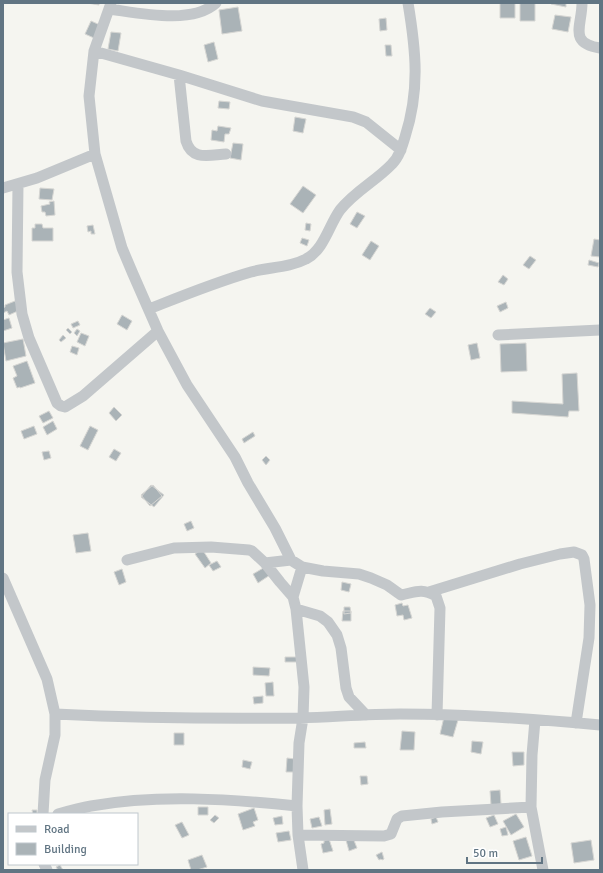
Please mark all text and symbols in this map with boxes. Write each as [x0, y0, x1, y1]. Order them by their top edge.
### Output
legend [8, 813, 138, 865]
text: Road [44, 822, 70, 837]
scale bar [467, 839, 542, 865]
text: Building [44, 842, 87, 857]
text: 50 m [473, 846, 498, 861]

